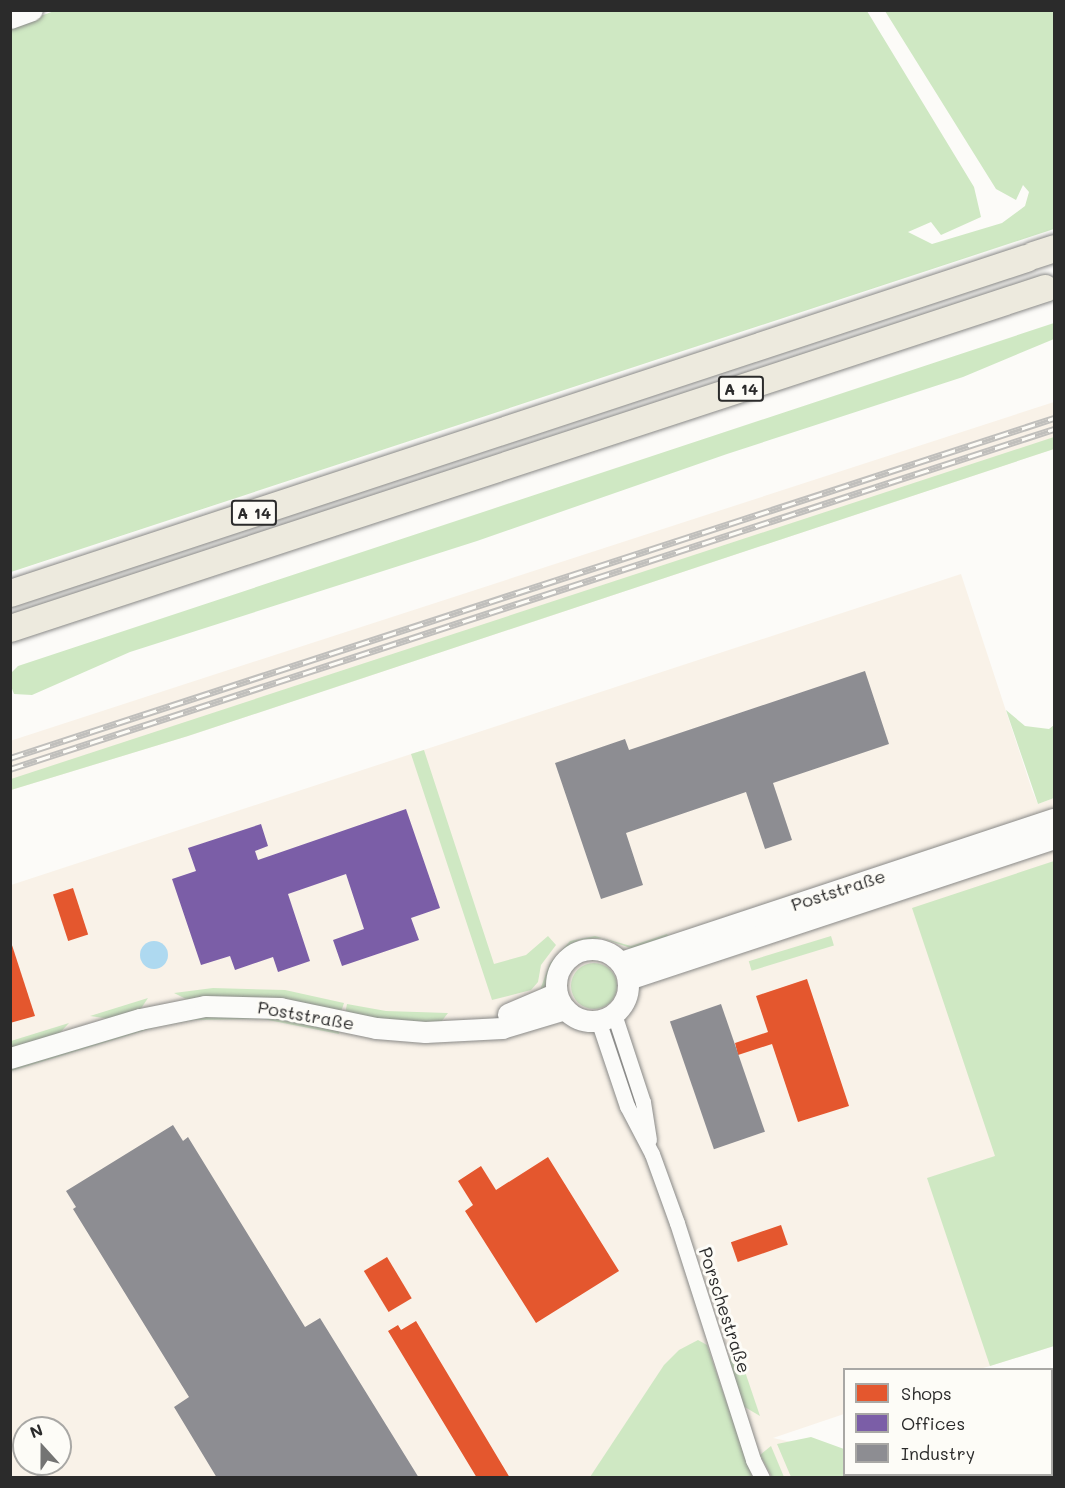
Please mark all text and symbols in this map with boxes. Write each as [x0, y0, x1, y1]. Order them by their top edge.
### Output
road number: A 14 [717, 376, 765, 402]
road number: A 14 [230, 500, 278, 526]
street label: Poststraße [788, 865, 888, 915]
street label: Poststraße [256, 996, 356, 1034]
street label: Porschestraße [695, 1244, 755, 1376]
legend [843, 1368, 1053, 1476]
text: Shops [901, 1381, 952, 1405]
text: Offices [901, 1411, 965, 1435]
north arrow [12, 1416, 72, 1476]
text: N [27, 1419, 46, 1443]
text: Industry [901, 1441, 975, 1465]

